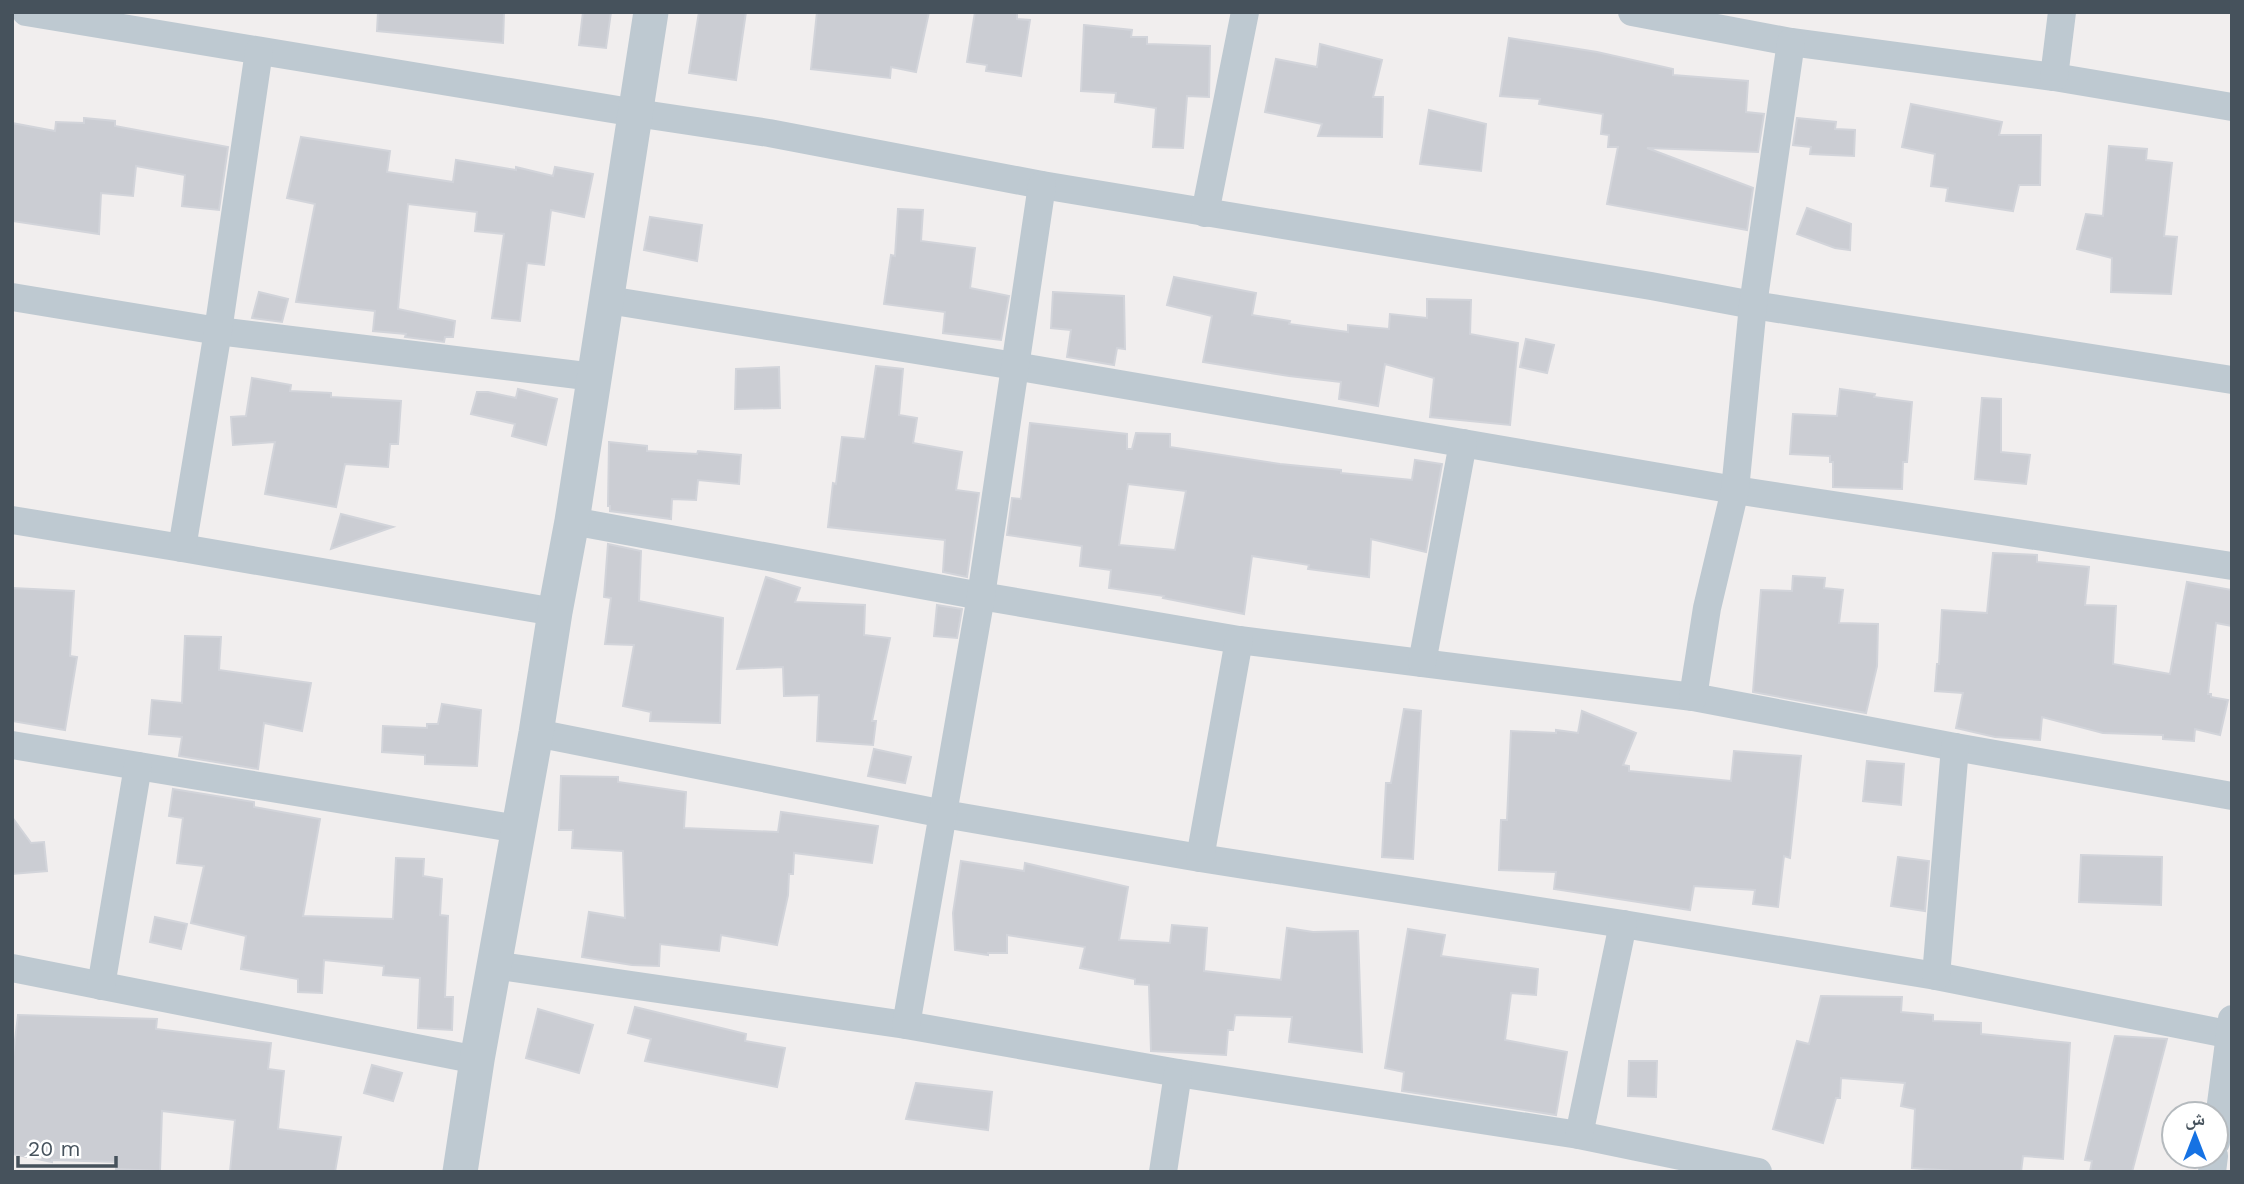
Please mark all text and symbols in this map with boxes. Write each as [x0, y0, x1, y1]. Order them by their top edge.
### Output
north arrow [2160, 1100, 2230, 1170]
text: ش [2185, 1107, 2205, 1130]
scale bar [18, 1124, 116, 1168]
text: 20 m [28, 1136, 80, 1161]

